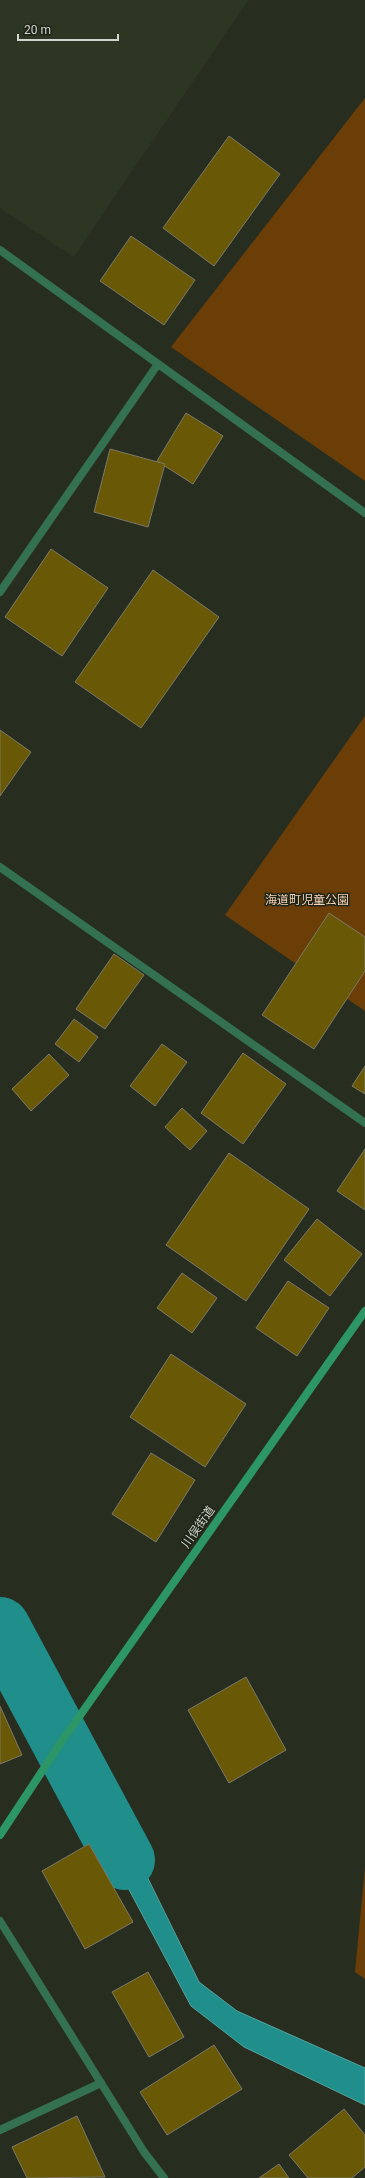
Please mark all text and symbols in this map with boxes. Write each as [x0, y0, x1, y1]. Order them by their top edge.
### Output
scale bar [18, 16, 118, 42]
text: 20 m [24, 23, 51, 37]
park label: 海道町児童公園 [265, 893, 349, 907]
street label: 川俣街道 [178, 1503, 218, 1551]

